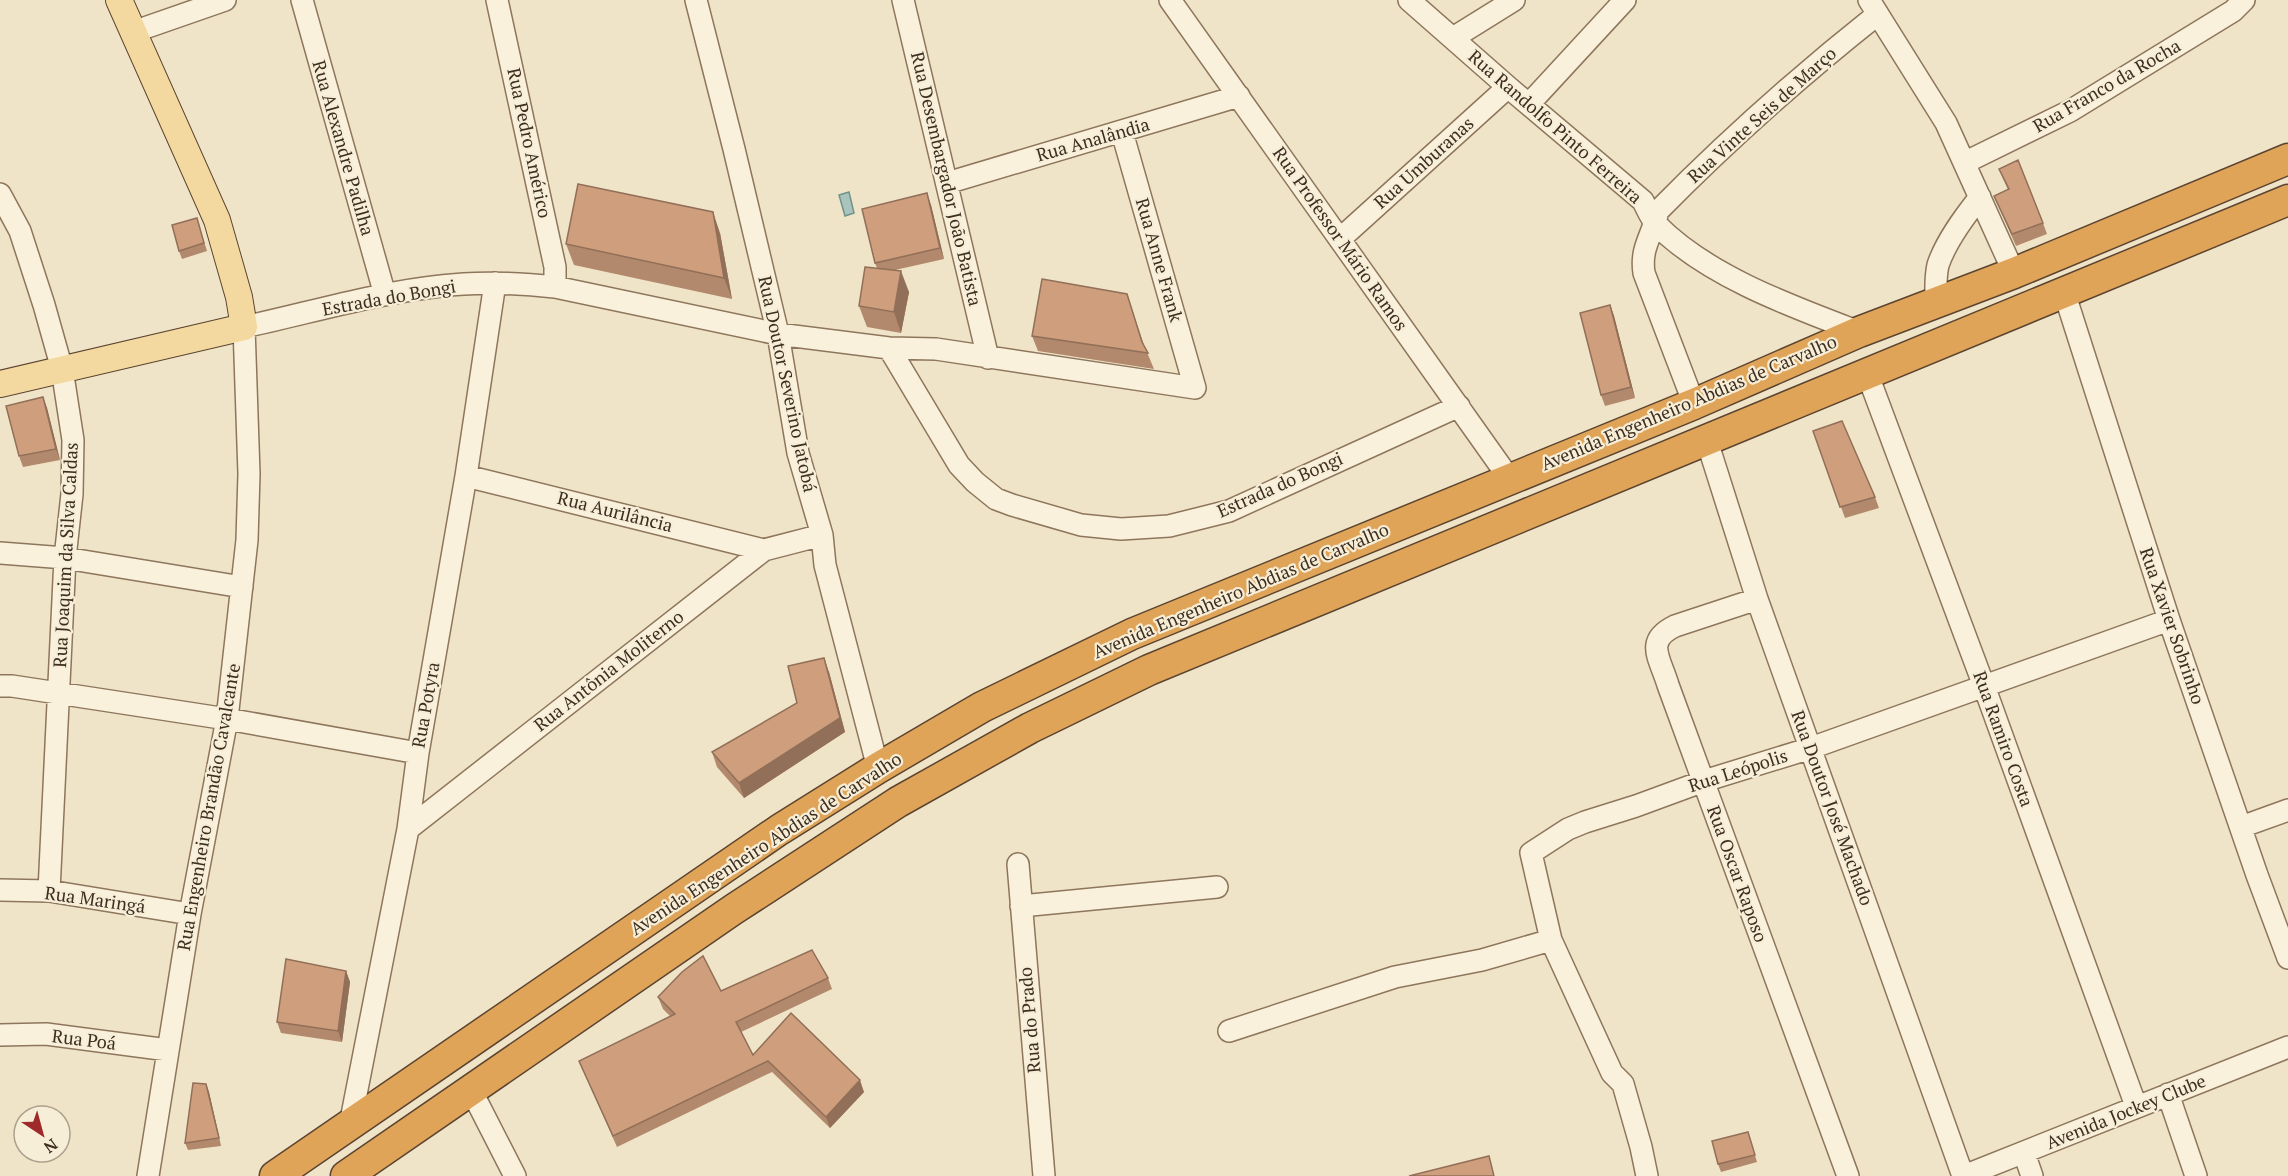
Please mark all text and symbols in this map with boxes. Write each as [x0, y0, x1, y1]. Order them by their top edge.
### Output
street label: Rua Franco da Rocha [2028, 33, 2185, 137]
street label: Rua Vinte Seis de Março [1682, 41, 1841, 188]
street label: Rua Randolfo Pinto Ferreira [1464, 44, 1648, 208]
street label: Rua Desembargador João Batista [906, 49, 988, 308]
street label: Rua Alexandre Padilha [307, 57, 380, 238]
street label: Rua Pedro Américo [502, 66, 558, 220]
street label: Rua Analândia [1033, 111, 1152, 167]
street label: Rua Umburanas [1368, 111, 1478, 214]
street label: Rua Professor Mário Ramos [1268, 142, 1414, 335]
street label: Rua Anne Frank [1131, 195, 1189, 325]
street label: Estrada do Bongi [320, 273, 458, 321]
street label: Rua Doutor Severino Jatobá [753, 273, 823, 494]
street label: Avenida Engenheiro Abdias de Carvalho [1537, 329, 1840, 475]
street label: Rua Joaquim da Silva Caldas [47, 442, 83, 668]
street label: Estrada do Bongi [1213, 446, 1346, 523]
street label: Rua Aurilância [555, 485, 675, 537]
street label: Avenida Engenheiro Abdias de Carvalho [1089, 517, 1392, 663]
street label: Rua Xavier Sobrinho [2135, 544, 2211, 707]
street label: Rua Antônia Moliterno [529, 604, 688, 736]
street label: Rua Potyra [406, 660, 444, 750]
street label: Rua Engenheiro Brandão Cavalcante [171, 661, 245, 952]
street label: Rua Ramiro Costa [1968, 668, 2040, 810]
street label: Rua Doutor José Machado [1786, 707, 1879, 909]
street label: Rua Leópolis [1685, 743, 1790, 797]
street label: Avenida Engenheiro Abdias de Carvalho [625, 746, 906, 940]
street label: Rua Oscar Raposo [1702, 802, 1774, 945]
street label: Rua Maringá [43, 880, 147, 918]
street label: Rua do Prado [1012, 966, 1046, 1074]
street label: Rua Poá [51, 1023, 118, 1055]
street label: Avenida Jockey Clube [2042, 1068, 2209, 1154]
north arrow [12, 1104, 72, 1164]
text: N [39, 1134, 62, 1159]

